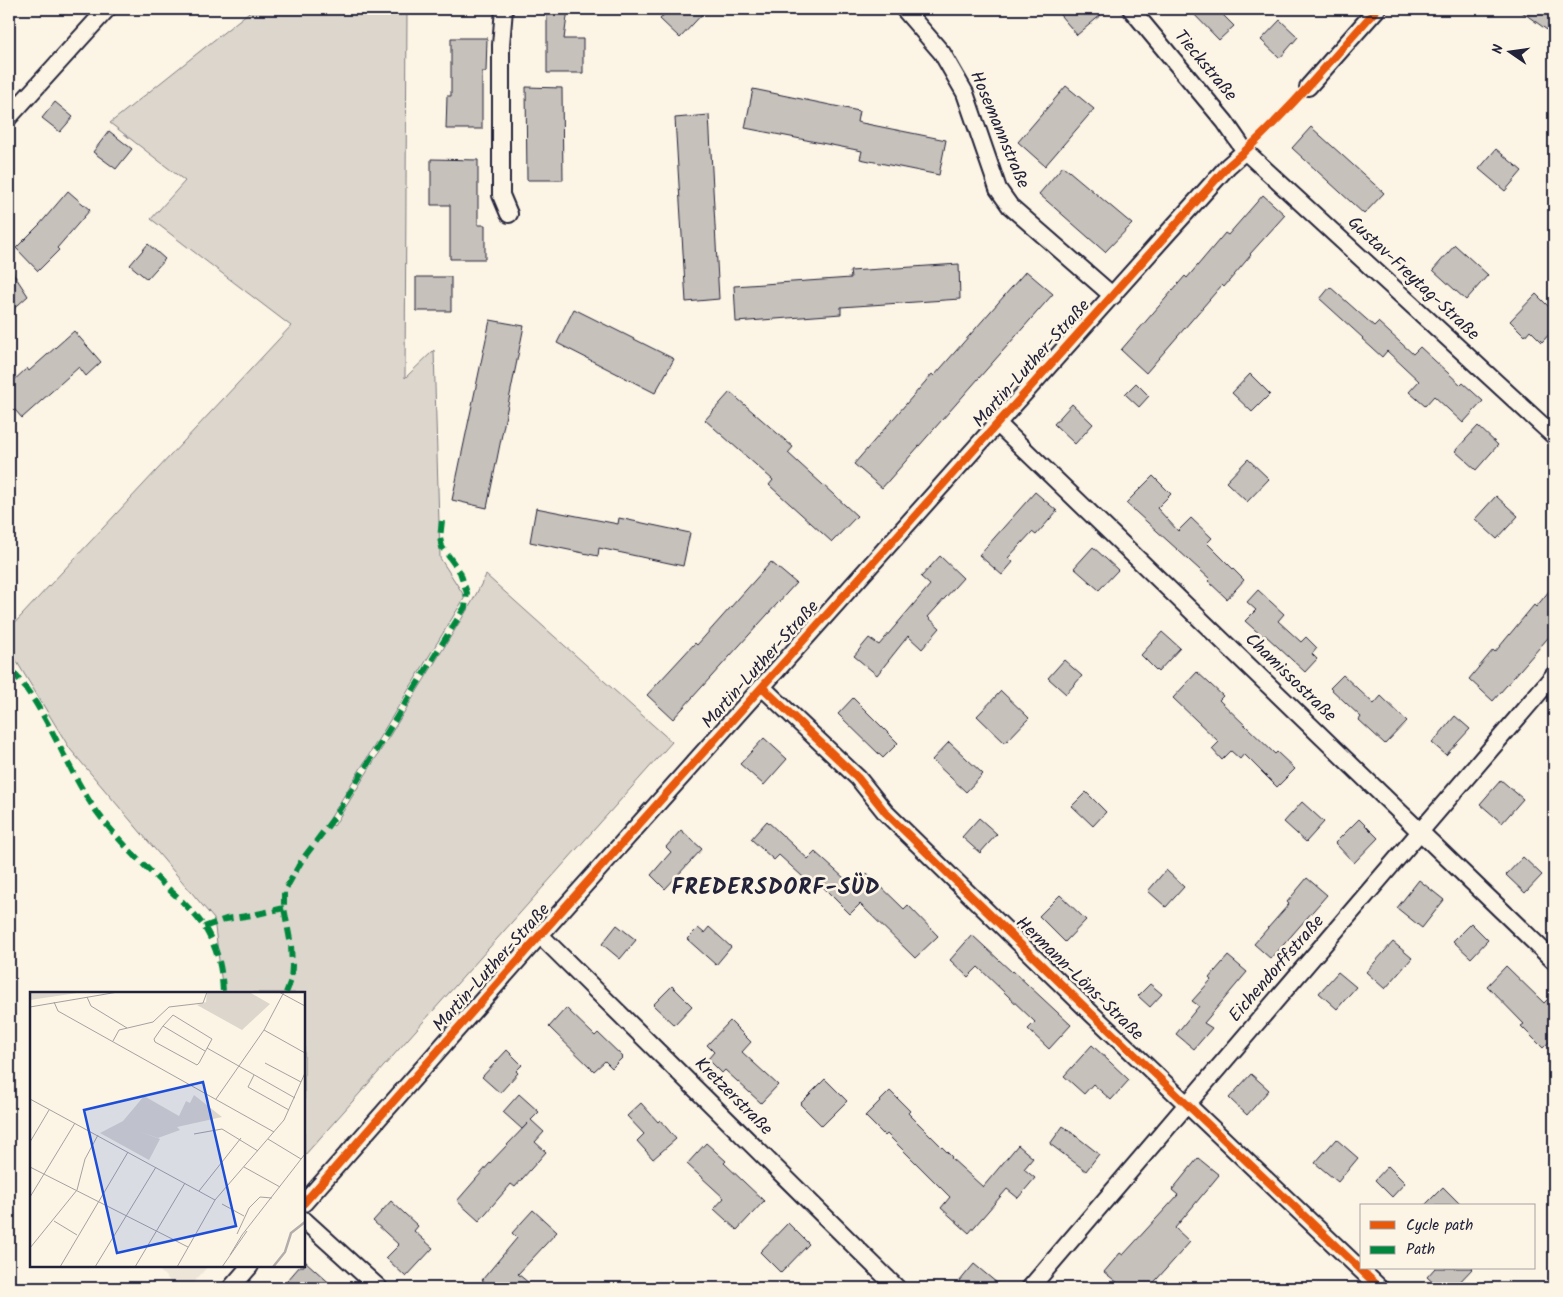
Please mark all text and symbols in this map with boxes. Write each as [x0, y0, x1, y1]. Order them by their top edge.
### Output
street label: Tieckstraße [1166, 24, 1244, 108]
north arrow [1486, 28, 1536, 78]
text: N [1487, 42, 1510, 56]
street label: Hosemannstraße [961, 67, 1037, 193]
street label: Gustav-Freytag-Straße [1340, 210, 1486, 348]
street label: Martin-Luther-Straße [966, 293, 1098, 435]
street label: Martin-Luther-Straße [695, 594, 827, 736]
street label: Chamissostraße [1237, 626, 1343, 730]
district label: FREDERSDORF-SÜD [671, 871, 881, 906]
street label: Martin-Luther-Straße [426, 897, 558, 1039]
street label: Eichendorffstraße [1222, 909, 1332, 1029]
street label: Hermann-Löns-Straße [1008, 910, 1150, 1048]
inset map [30, 992, 305, 1267]
street label: Kretzerstraße [687, 1051, 779, 1143]
legend [1360, 1204, 1536, 1270]
text: Cycle path [1406, 1214, 1473, 1238]
text: Path [1406, 1238, 1435, 1262]

